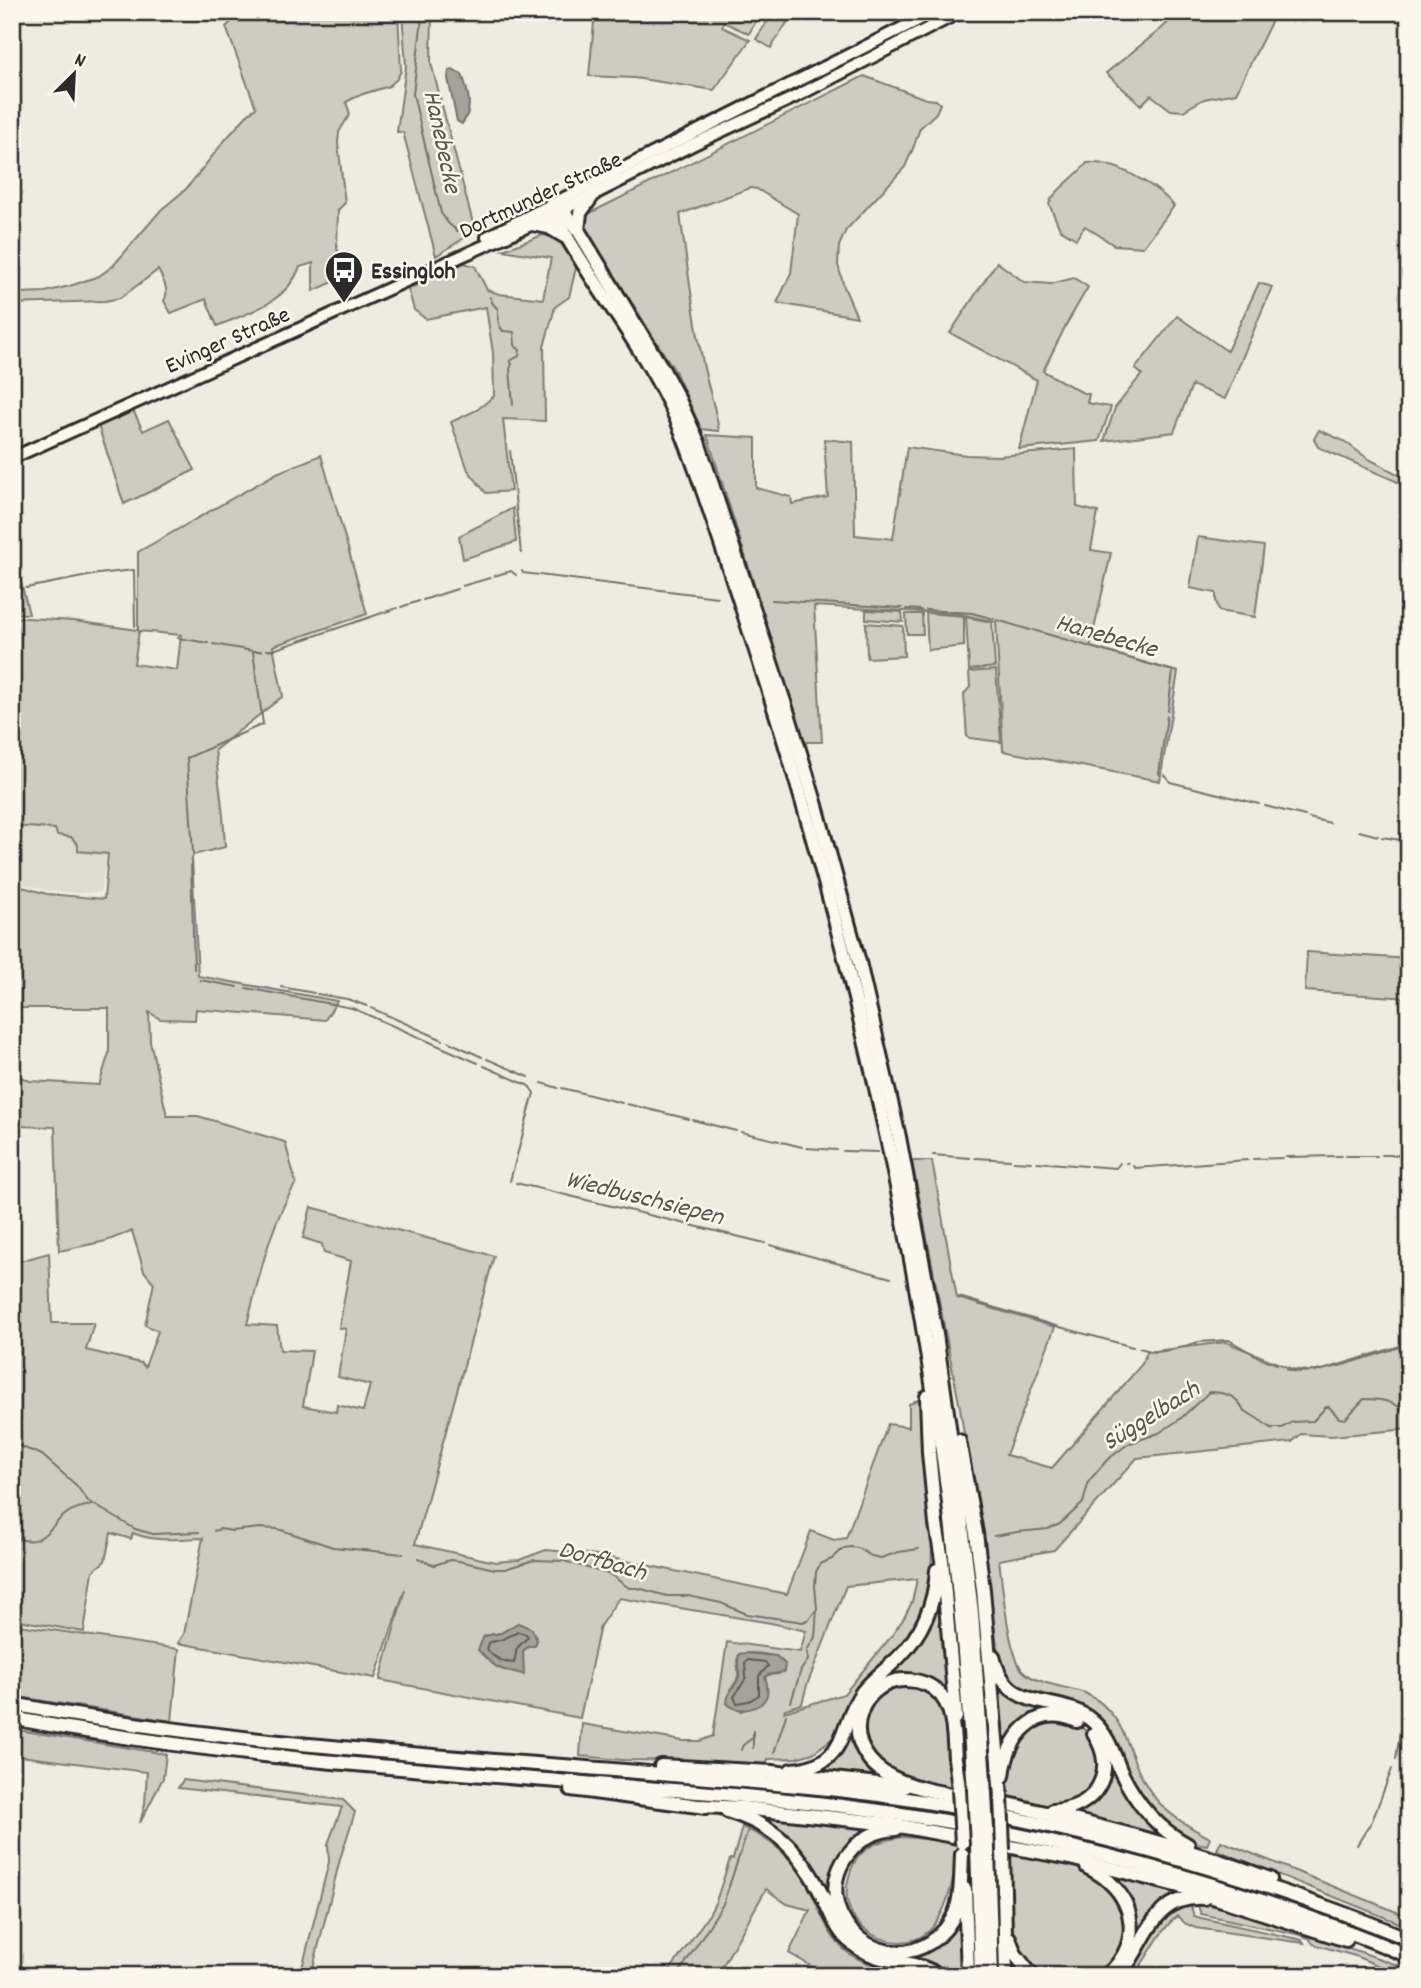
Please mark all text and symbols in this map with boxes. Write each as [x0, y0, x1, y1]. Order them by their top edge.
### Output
north arrow [38, 38, 108, 108]
text: N [70, 47, 89, 76]
water label: Hanebecke [412, 87, 470, 198]
street label: Dortmunder Straße [454, 144, 628, 249]
bus stop icon: Essingloh [323, 249, 365, 304]
place label: Essingloh [371, 256, 455, 290]
street label: Evinger Straße [160, 299, 296, 384]
water label: Hanebecke [1051, 605, 1163, 670]
water label: Wiedbuschsiepen [561, 1162, 728, 1237]
water label: Süggelbach [1096, 1372, 1209, 1462]
water label: Dorfbach [554, 1532, 651, 1593]

